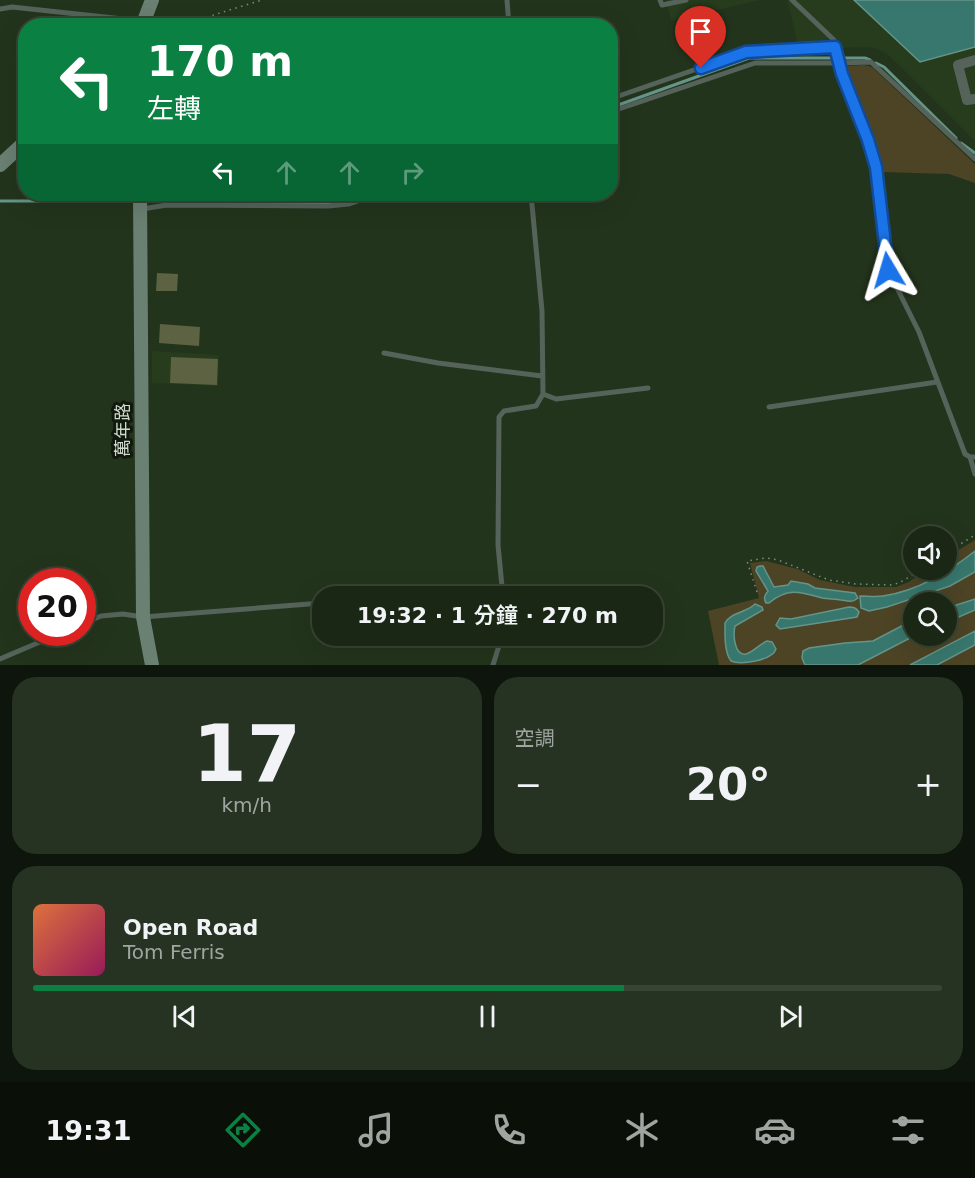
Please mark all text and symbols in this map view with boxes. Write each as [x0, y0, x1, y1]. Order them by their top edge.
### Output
pin [675, 6, 726, 68]
icon: arrive [684, 15, 717, 48]
text: 170 m [147, 37, 293, 86]
icon: left [48, 42, 126, 120]
text: 左轉 [147, 93, 201, 124]
icon: left [207, 156, 240, 189]
icon: ahead [270, 156, 303, 189]
icon: ahead [333, 156, 366, 189]
icon: right [396, 156, 429, 189]
position arrow [856, 238, 920, 302]
street label: 萬年路 [112, 403, 133, 457]
map controls [903, 526, 957, 646]
button: sound [903, 526, 957, 580]
speed limit sign: 20 [18, 568, 96, 646]
button: search [903, 592, 957, 646]
text: 19:32 · 1 分鐘 · 270 m [357, 603, 618, 628]
text: 17 [192, 709, 301, 799]
text: 空調 [515, 726, 555, 750]
text: 20° [686, 758, 771, 811]
text: − [515, 765, 542, 804]
text: + [914, 765, 942, 804]
text: km/h [222, 793, 272, 817]
text: Open Road [123, 915, 258, 940]
text: Tom Ferris [123, 940, 225, 964]
icon: previous [168, 1000, 201, 1033]
icon: pause [471, 1000, 504, 1033]
icon: next [774, 1000, 807, 1033]
icon: directions [222, 1109, 264, 1151]
icon: music [355, 1109, 397, 1151]
icon: phone [488, 1109, 530, 1151]
icon: climate [621, 1109, 663, 1151]
icon: car [754, 1109, 796, 1151]
icon: filters [887, 1109, 929, 1151]
text: 19:31 [46, 1115, 131, 1146]

